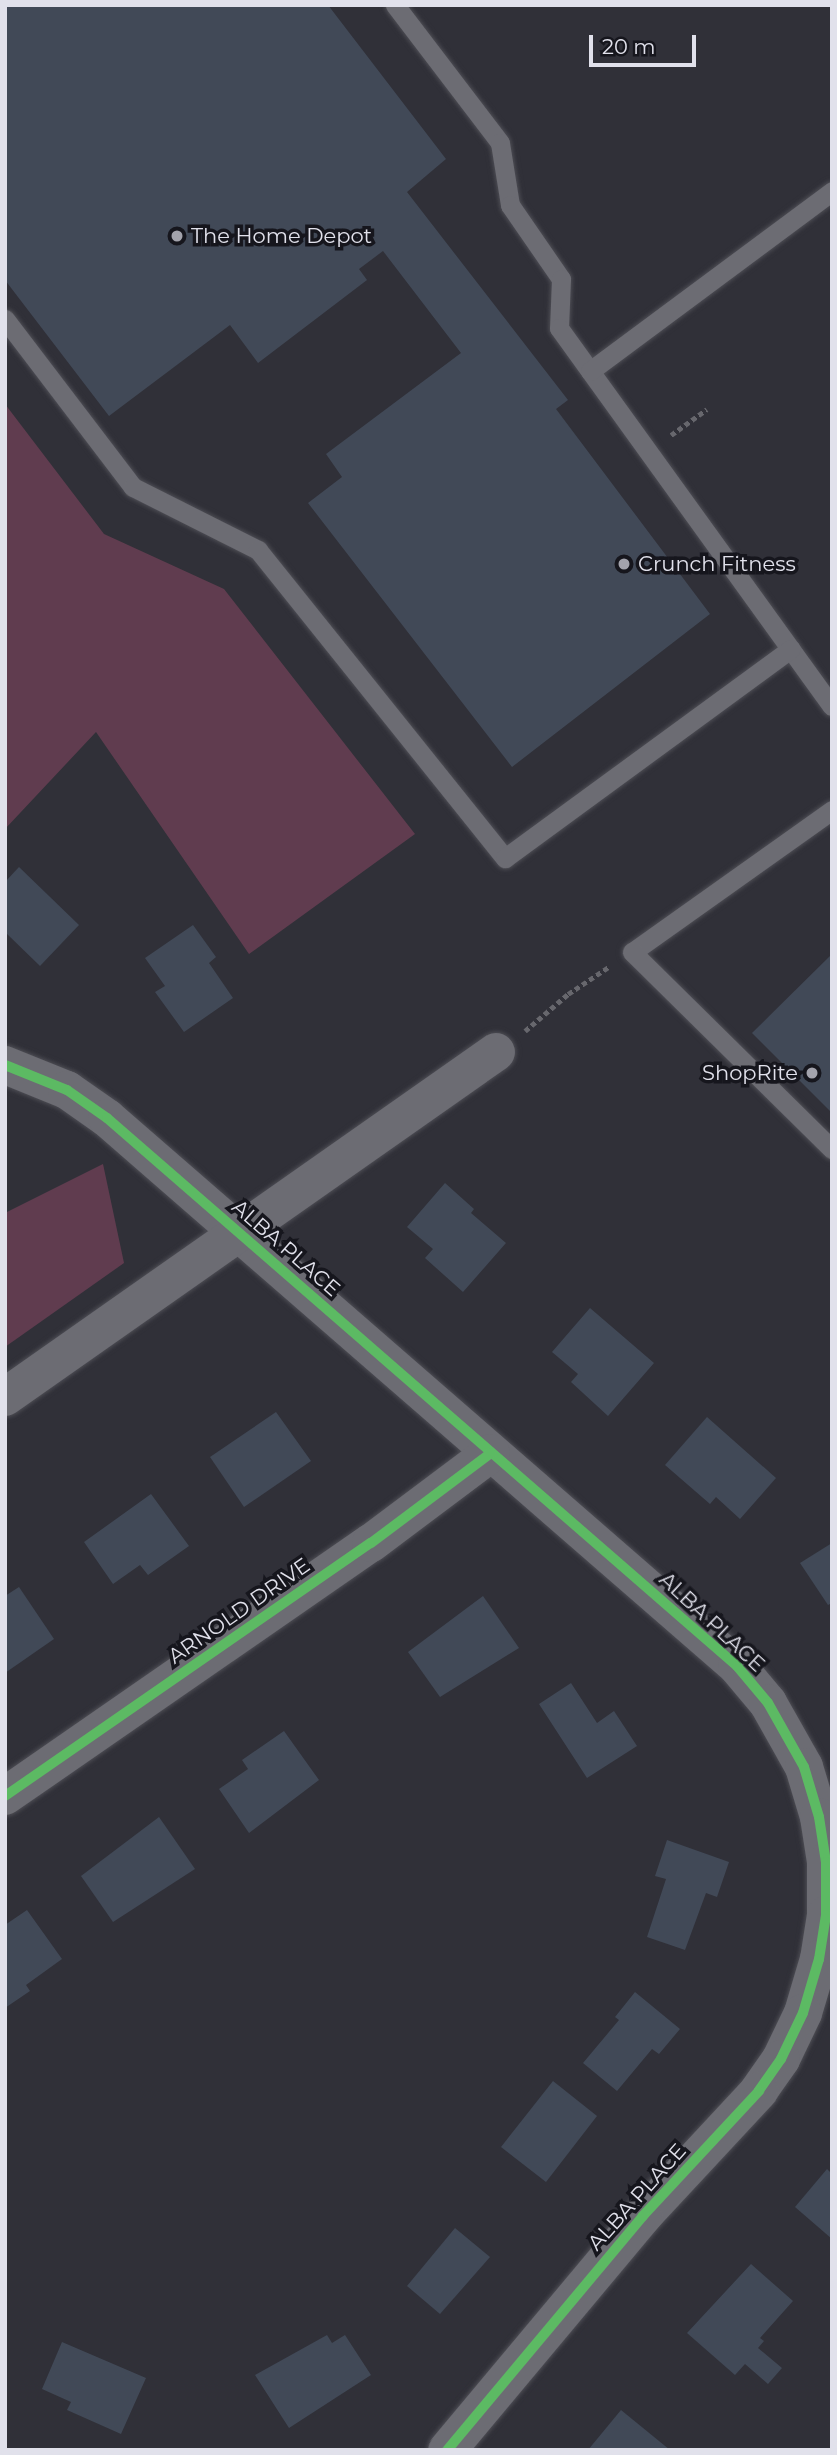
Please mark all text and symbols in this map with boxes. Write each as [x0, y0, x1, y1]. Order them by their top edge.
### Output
scale bar [592, 21, 699, 65]
text: 20 m [602, 34, 656, 59]
place label: The Home Depot [191, 223, 372, 249]
marker: The Home Depot [169, 228, 185, 244]
place label: Crunch Fitness [638, 551, 796, 577]
marker: Crunch Fitness [616, 556, 632, 572]
place label: ShopRite [702, 1060, 798, 1086]
marker: ShopRite [804, 1065, 820, 1081]
street label: ALBA PLACE [227, 1194, 345, 1302]
street label: ARNOLD DRIVE [163, 1553, 315, 1669]
street label: ALBA PLACE [654, 1567, 770, 1677]
street label: ALBA PLACE [583, 2138, 691, 2256]

